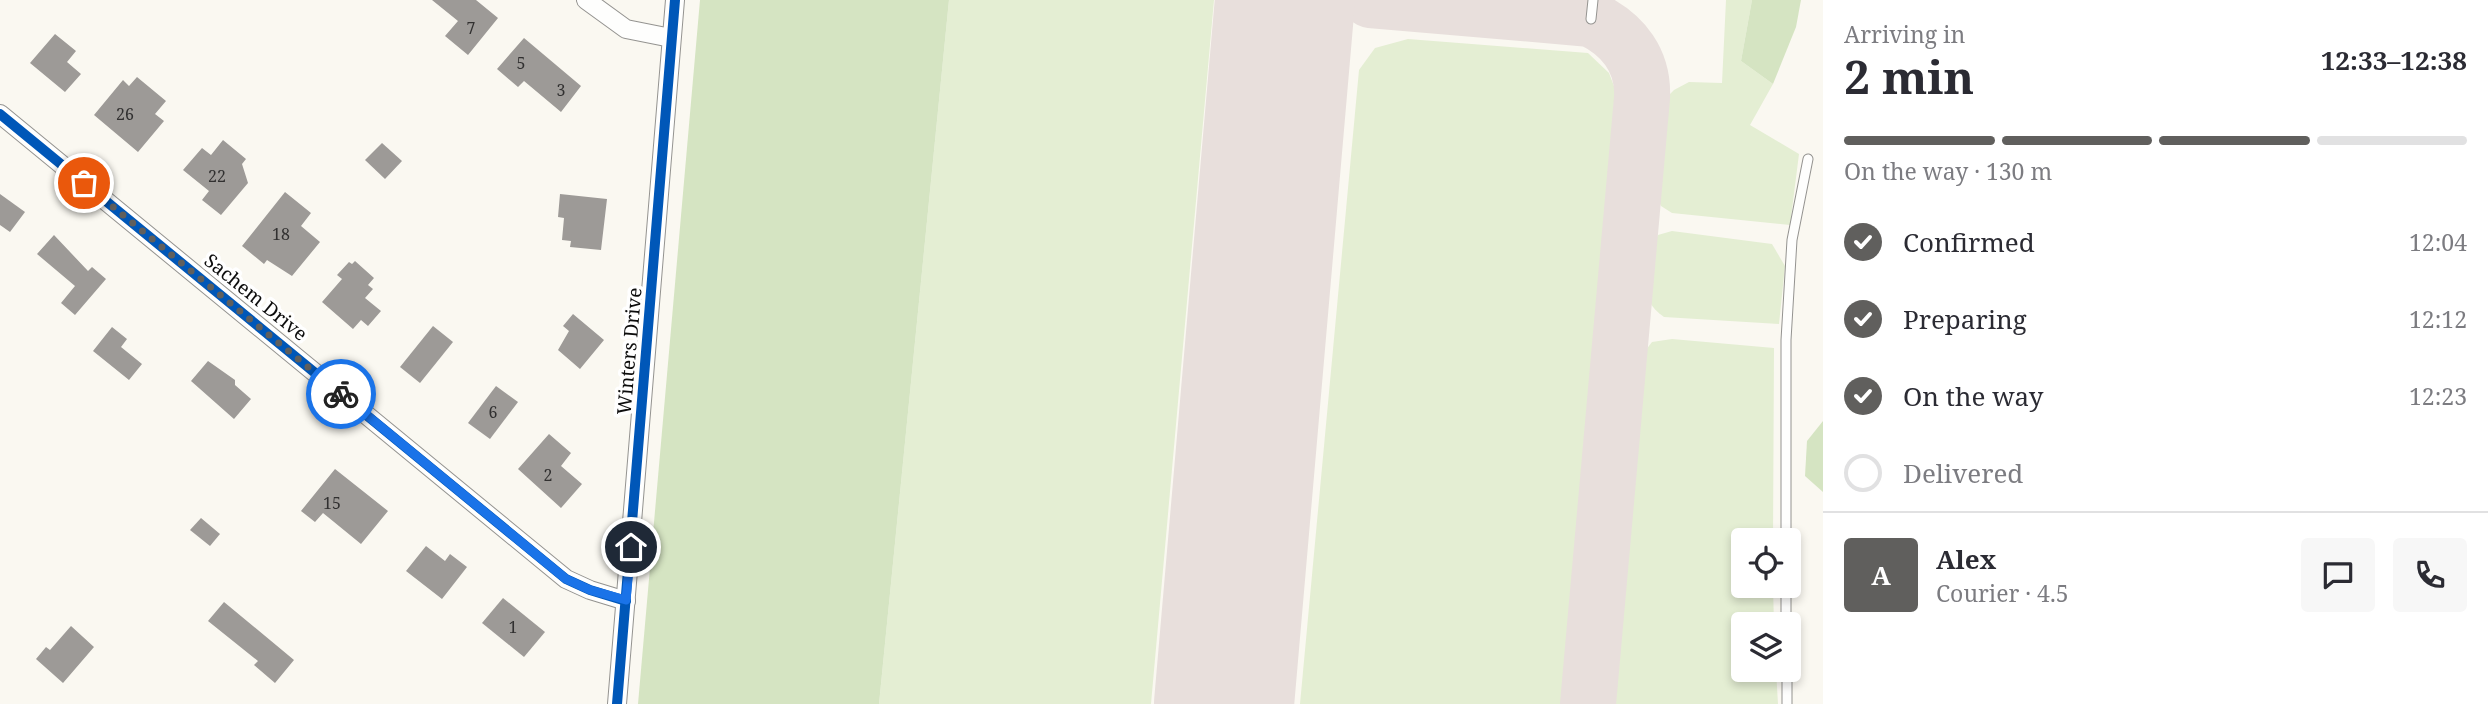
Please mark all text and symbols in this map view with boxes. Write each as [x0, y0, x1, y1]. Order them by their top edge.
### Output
house number: 7 [467, 17, 476, 39]
text: Arriving in [1844, 18, 1965, 50]
text: 12:33–12:38 [2321, 42, 2467, 78]
text: 2 min [1844, 45, 1974, 107]
house number: 5 [517, 52, 525, 74]
house number: 3 [557, 79, 566, 101]
house number: 26 [116, 103, 134, 125]
pin [54, 153, 114, 213]
text: On the way · 130 m [1844, 155, 2052, 187]
icon: bag [65, 164, 103, 202]
house number: 22 [208, 165, 226, 187]
house number: 18 [272, 223, 290, 245]
icon: check [1844, 223, 1882, 261]
text: Confirmed [1903, 224, 2035, 260]
text: 12:04 [2409, 226, 2467, 258]
street label: Sachem Drive [199, 247, 313, 347]
street label: Winters Drive [610, 286, 648, 416]
icon: check [1844, 300, 1882, 338]
text: Preparing [1903, 301, 2027, 337]
text: 12:12 [2409, 303, 2467, 335]
courier [306, 359, 376, 429]
icon: bike [322, 375, 360, 413]
icon: check [1844, 377, 1882, 415]
text: On the way [1903, 378, 2043, 414]
text: 12:23 [2409, 380, 2467, 412]
house number: 6 [489, 401, 498, 423]
text: Delivered [1903, 455, 2023, 491]
house number: 2 [544, 464, 552, 486]
house number: 15 [323, 492, 341, 514]
pin [601, 517, 661, 577]
icon: home [612, 528, 650, 566]
map controls [1731, 528, 1801, 682]
button: locate [1731, 528, 1801, 598]
button: chat [2301, 538, 2375, 612]
button: phone [2393, 538, 2467, 612]
text: Alex [1936, 541, 1996, 577]
text: A [1871, 557, 1891, 593]
text: Courier · 4.5 [1936, 577, 2069, 609]
button: layers [1731, 612, 1801, 682]
house number: 1 [509, 616, 517, 638]

